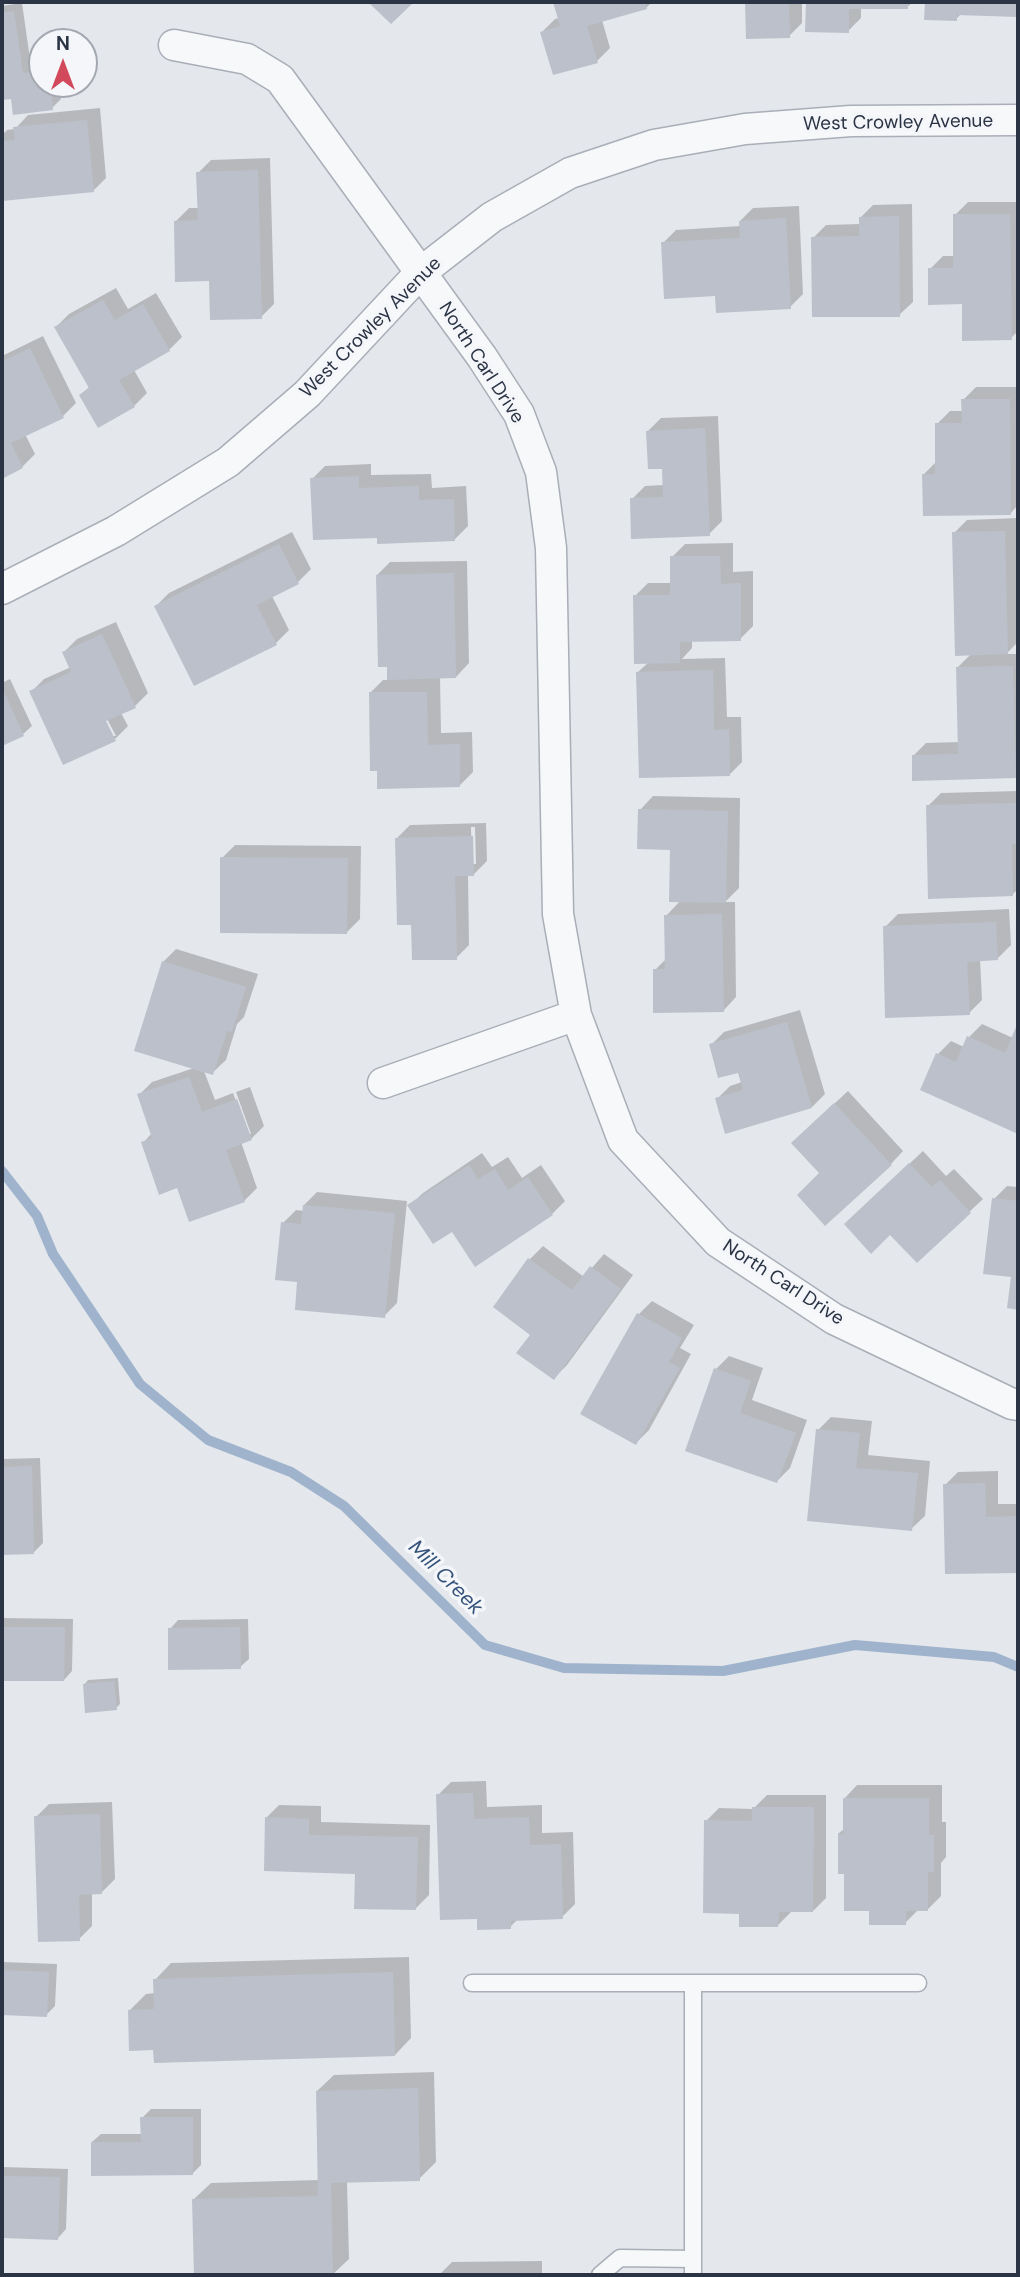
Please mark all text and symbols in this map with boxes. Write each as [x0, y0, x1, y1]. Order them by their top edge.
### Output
north arrow [28, 28, 98, 98]
text: N [56, 31, 70, 56]
street label: West Crowley Avenue [803, 110, 993, 136]
street label: West Crowley Avenue [296, 253, 446, 403]
street label: North Carl Drive [433, 298, 529, 428]
street label: North Carl Drive [718, 1235, 848, 1331]
water label: Mill Creek [402, 1535, 488, 1621]

